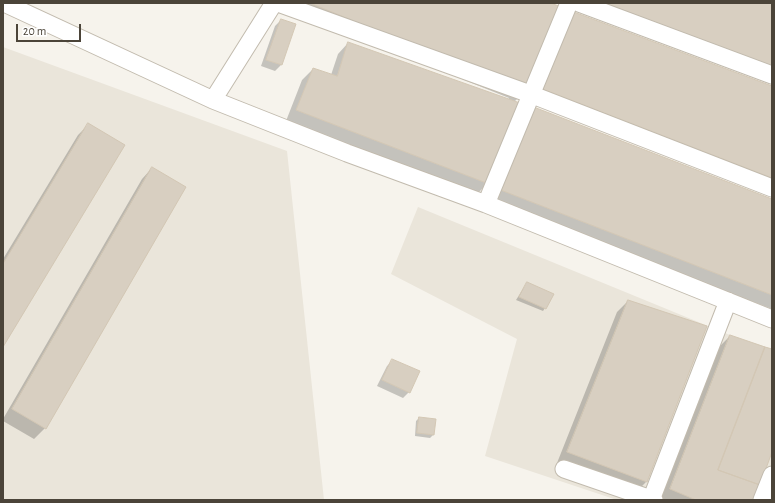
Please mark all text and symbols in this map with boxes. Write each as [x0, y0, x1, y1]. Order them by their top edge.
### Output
scale bar [18, 16, 83, 42]
text: 20 m [23, 25, 46, 37]

